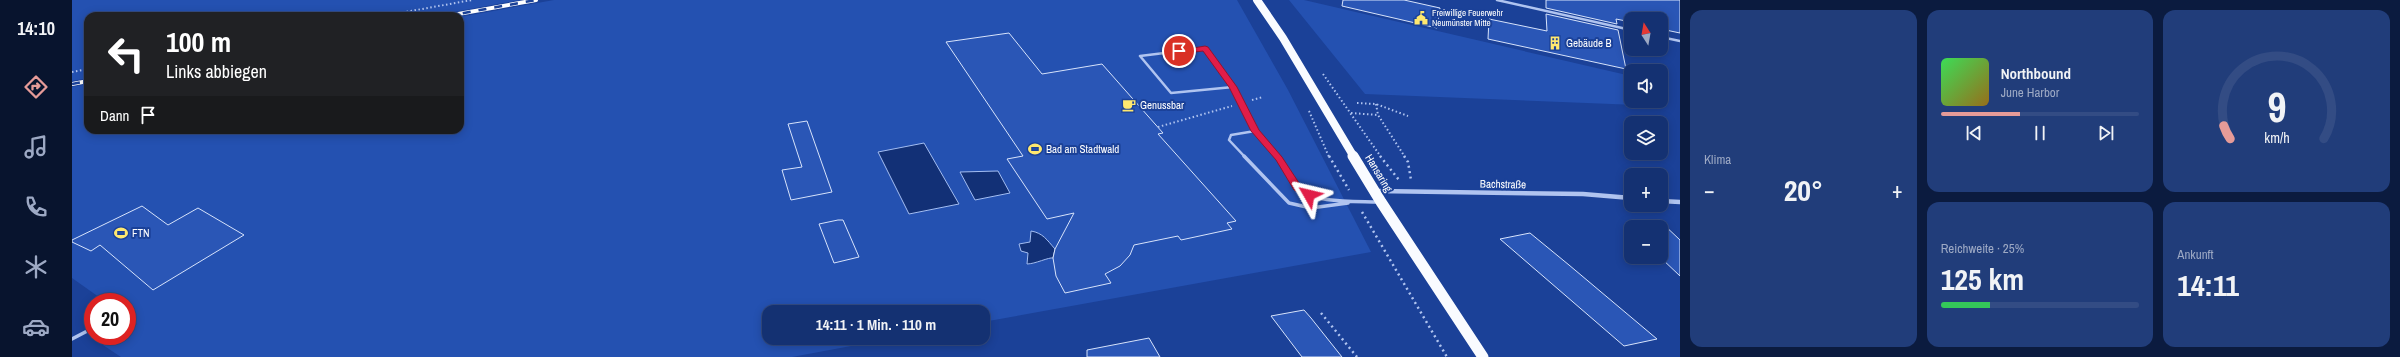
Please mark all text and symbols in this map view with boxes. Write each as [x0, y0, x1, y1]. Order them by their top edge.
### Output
place label: Freiwillige Feuerwehr Neumünster Mitte [1432, 7, 1504, 29]
public building icon: Freiwillige Feuerwehr Neumünster Mitte [1413, 10, 1429, 26]
north arrow [1624, 12, 1668, 56]
map controls [1624, 12, 1668, 264]
text: 14:10 [17, 16, 55, 41]
text: 100 m [166, 23, 231, 61]
icon: left [100, 28, 152, 80]
pin [1162, 34, 1196, 68]
building icon: Gebäude B [1547, 35, 1563, 51]
place label: Gebäude B [1566, 36, 1612, 50]
icon: arrive [1168, 40, 1190, 62]
text: Links abbiegen [166, 59, 267, 84]
text: Northbound [2001, 63, 2071, 84]
button: sound [1624, 64, 1668, 108]
icon: directions [22, 73, 50, 101]
text: 9 [2267, 79, 2286, 135]
text: June Harbor [2001, 84, 2059, 101]
cafe icon: Genussbar [1121, 97, 1137, 113]
place label: Genussbar [1140, 98, 1184, 112]
icon: arrive [137, 104, 159, 126]
text: Dann [100, 105, 129, 126]
button: layers [1624, 116, 1668, 160]
icon: previous [1963, 122, 1985, 144]
icon: pause [2029, 122, 2051, 144]
icon: next [2095, 122, 2117, 144]
text: km/h [2264, 127, 2289, 146]
icon: music [22, 133, 50, 161]
sports icon: Bad am Stadtwald [1027, 141, 1043, 157]
place label: Bad am Stadtwald [1046, 142, 1119, 156]
text: Klima [1704, 151, 1731, 168]
street label: Hansaring [1362, 152, 1396, 194]
button: + [1624, 168, 1668, 212]
text: 20° [1784, 170, 1823, 210]
position arrow [1288, 174, 1330, 216]
text: − [1704, 175, 1715, 205]
text: + [1892, 175, 1903, 205]
street label: Bachstraße [1480, 177, 1526, 191]
icon: phone [22, 193, 50, 221]
button: − [1624, 220, 1668, 264]
sports icon: FTN [113, 225, 129, 241]
place label: FTN [132, 226, 150, 240]
text: Reichweite · 25% [1941, 240, 2024, 257]
text: Ankunft [2177, 246, 2213, 263]
icon: climate [22, 253, 50, 281]
text: 125 km [1941, 259, 2024, 299]
text: 14:11 [2177, 265, 2239, 305]
speed limit sign: 20 [84, 293, 136, 345]
icon: car [22, 313, 50, 341]
text: 14:11 · 1 Min. · 110 m [816, 314, 936, 335]

